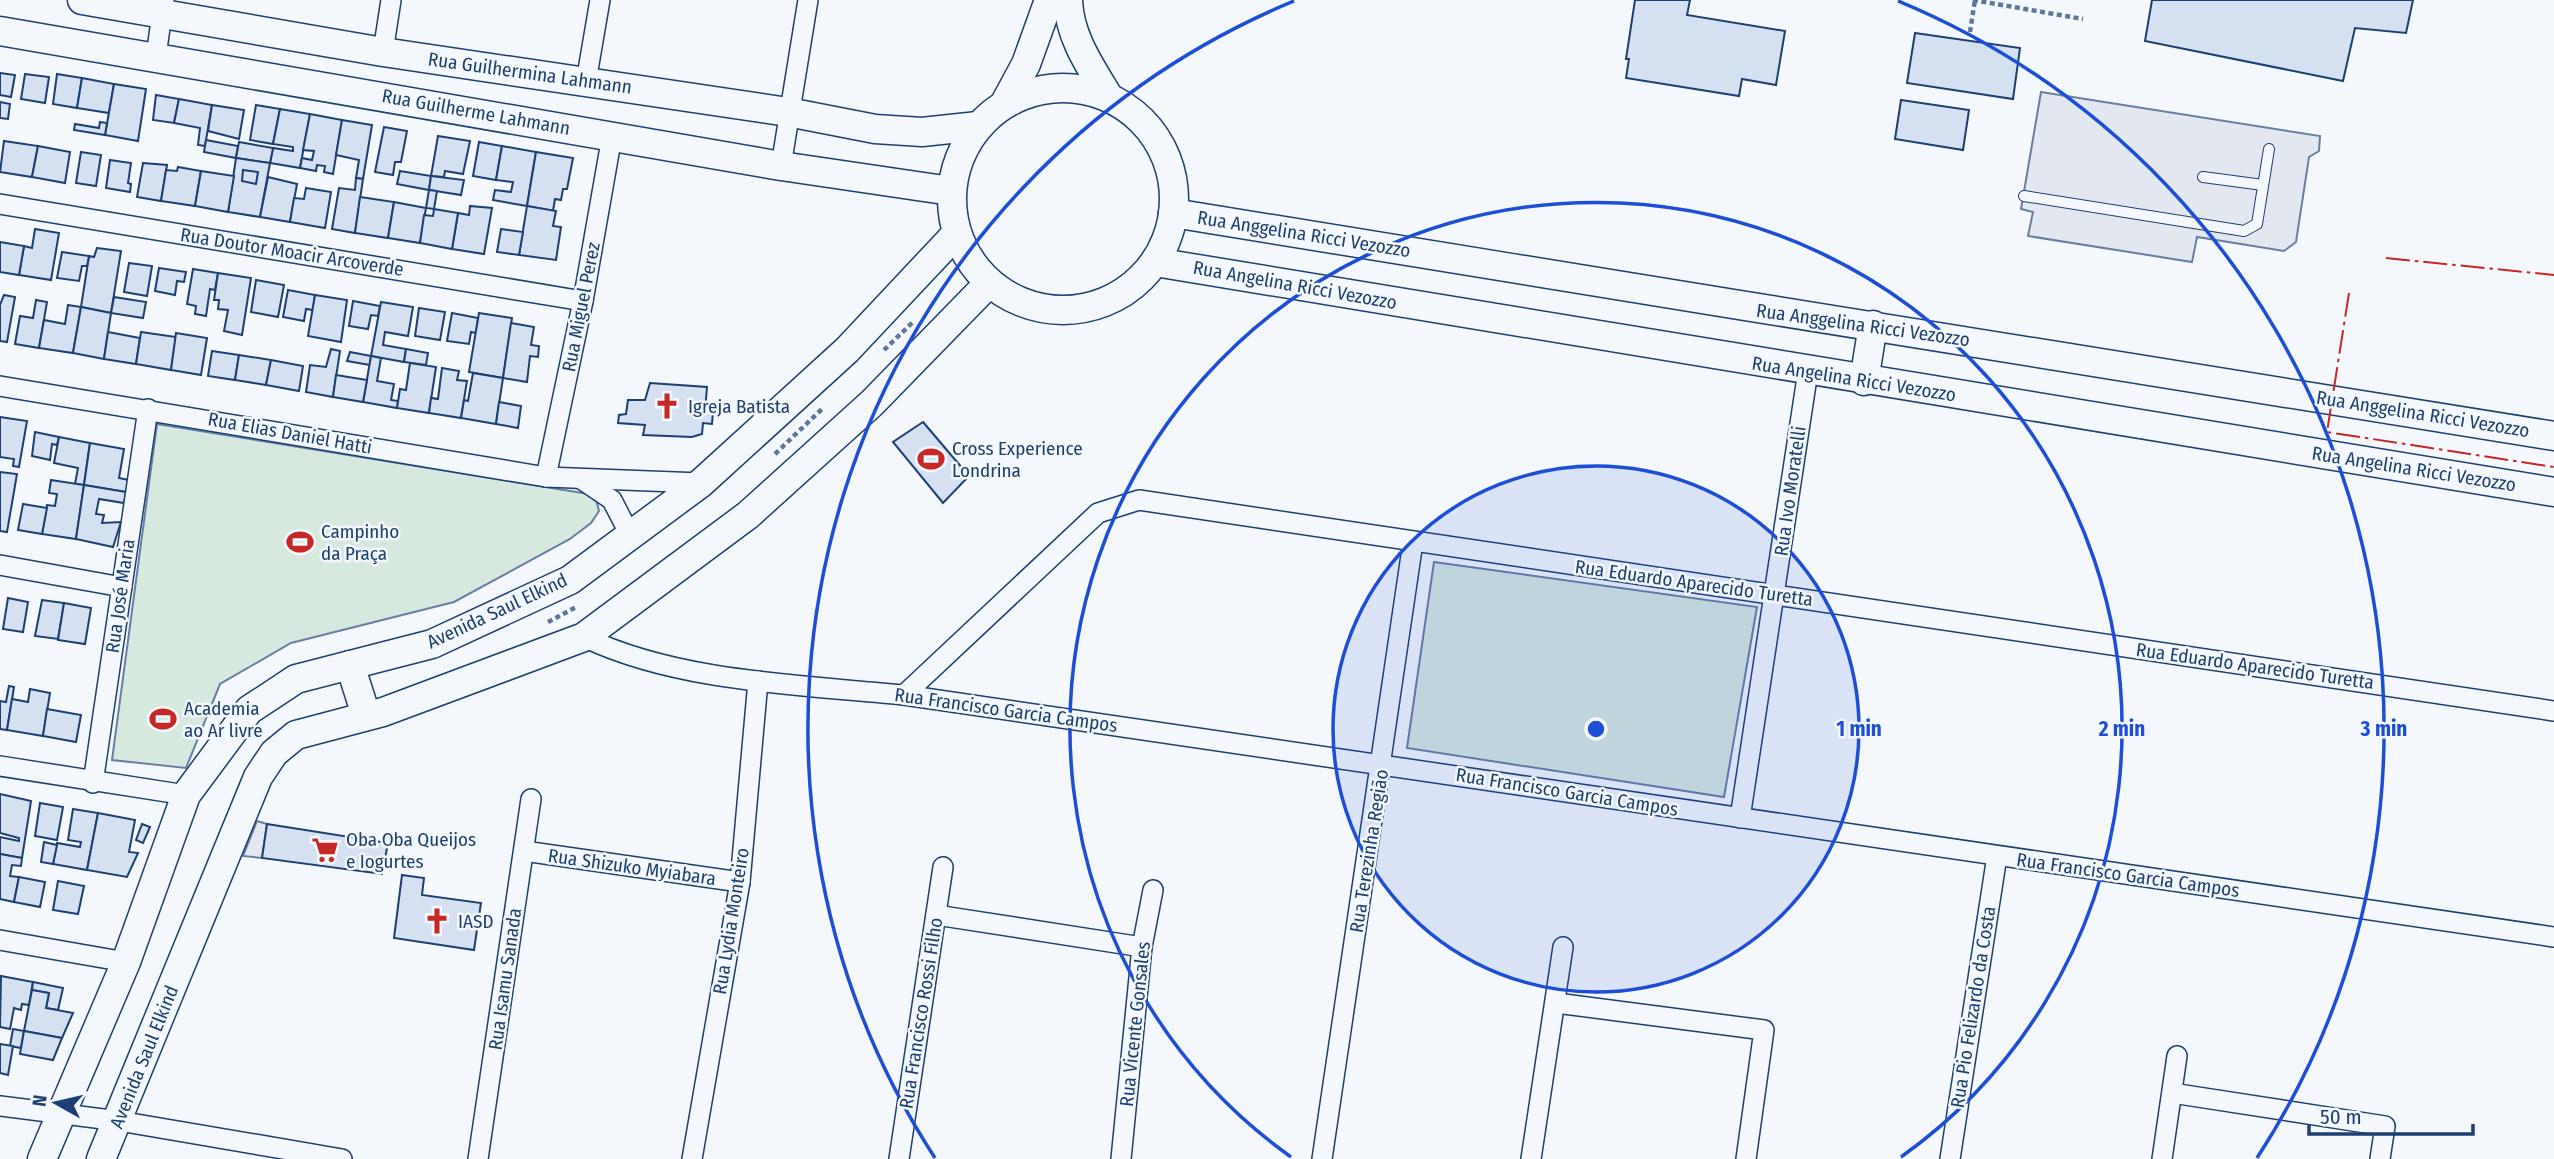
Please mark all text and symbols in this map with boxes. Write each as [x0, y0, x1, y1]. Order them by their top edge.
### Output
street label: Rua Guilhermina Lahmann [427, 47, 633, 99]
street label: Rua Guilherme Lahmann [380, 84, 572, 140]
street label: Rua Anggelina Ricci Vezozzo [1196, 206, 1412, 262]
street label: Rua Doutor Moacir Arcoverde [179, 223, 405, 281]
street label: Rua Miguel Perez [557, 240, 605, 374]
street label: Rua Angelina Ricci Vezozzo [1191, 256, 1399, 314]
street label: Rua Anggelina Ricci Vezozzo [1755, 299, 1971, 351]
street label: Rua Angelina Ricci Vezozzo [1750, 351, 1958, 407]
street label: Rua Anggelina Ricci Vezozzo [2315, 386, 2531, 442]
church icon: Igreja Batista [652, 391, 682, 421]
place label: Igreja Batista [688, 395, 790, 418]
street label: Rua Elias Daniel Hatti [206, 407, 374, 459]
street label: Rua Ivo Moratelli [1770, 425, 1810, 557]
place label: Cross Experience Londrina [952, 437, 1083, 482]
street label: Rua Angelina Ricci Vezozzo [2310, 441, 2518, 497]
sports icon: Cross Experience Londrina [916, 444, 946, 474]
place label: Campinho da Praça [321, 520, 399, 565]
sports icon: Campinho da Praça [285, 527, 315, 557]
street label: Rua José Maria [101, 538, 139, 654]
street label: Rua Eduardo Aparecido Turetta [1574, 555, 1814, 611]
street label: Avenida Saul Elkind [423, 568, 571, 654]
street label: Rua Eduardo Aparecido Turetta [2135, 638, 2375, 694]
street label: Rua Francisco Garcia Campos [893, 683, 1119, 737]
place label: Academia ao Ar livre [184, 697, 263, 742]
sports icon: Academia ao Ar livre [148, 704, 178, 734]
text: 1 min [1836, 716, 1882, 742]
text: 2 min [2098, 716, 2145, 742]
text: 3 min [2360, 716, 2407, 742]
centre of rings [1584, 717, 1608, 741]
street label: Rua Francisco Garcia Campos [1454, 763, 1680, 821]
street label: Rua Terezinha Região [1345, 768, 1393, 934]
place label: Oba Oba Queijos e Iogurtes [346, 828, 476, 873]
supermarket icon: Oba Oba Queijos e Iogurtes [310, 835, 340, 865]
street label: Rua Shizuko Myiabara [547, 844, 717, 890]
street label: Rua Lydia Monteiro [708, 846, 754, 996]
street label: Rua Francisco Garcia Campos [2015, 848, 2241, 902]
street label: Rua Pio Felizardo da Costa [1946, 904, 2000, 1110]
church icon: IASD [422, 906, 452, 936]
street label: Rua Isamu Sanada [484, 907, 526, 1051]
place label: IASD [458, 910, 493, 933]
street label: Rua Francisco Rossi Filho [895, 916, 947, 1110]
street label: Rua Vicente Gonsales [1115, 940, 1155, 1108]
street label: Avenida Saul Elkind [105, 982, 183, 1132]
north arrow [21, 1068, 91, 1138]
scale bar [2309, 1092, 2474, 1136]
text: N [27, 1093, 52, 1108]
text: 50 m [2320, 1104, 2362, 1130]

